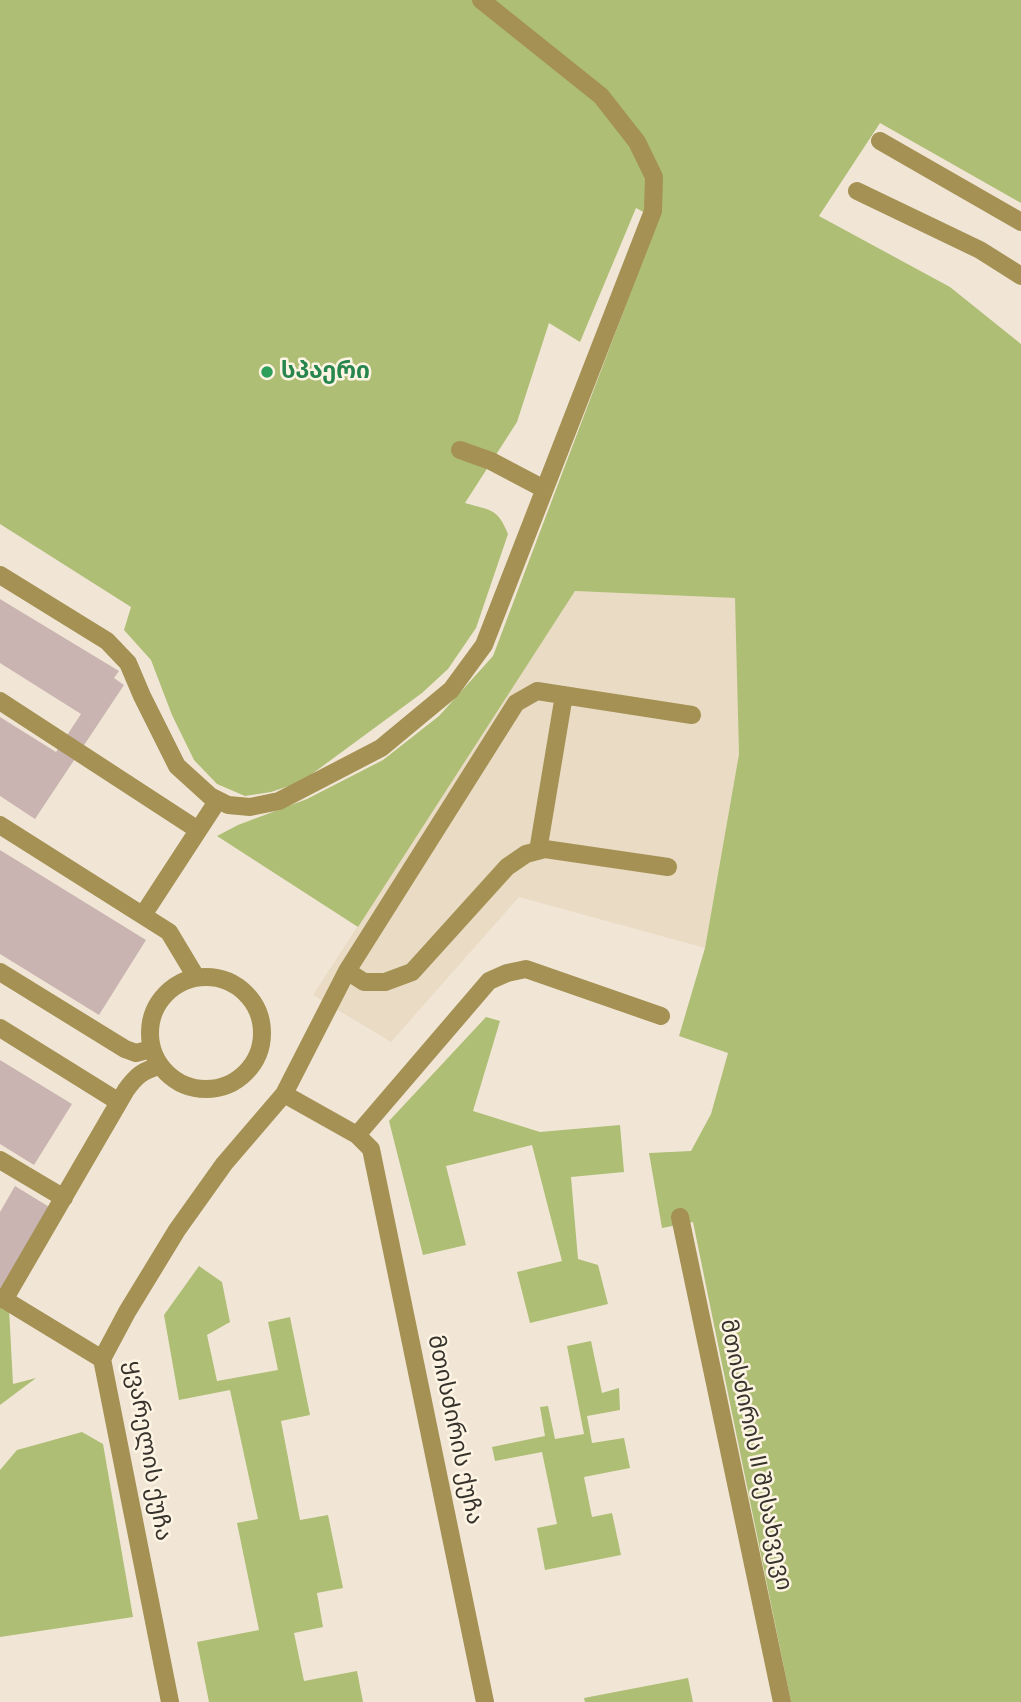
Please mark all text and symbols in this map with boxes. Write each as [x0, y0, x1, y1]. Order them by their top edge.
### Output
place label: სპაერი [281, 358, 370, 386]
marker: სპაერი [259, 364, 275, 380]
street label: მთისძირის II შესახვევი [713, 1317, 797, 1593]
street label: მთისძირის ქუჩა [420, 1333, 488, 1527]
street label: ყვარელის ქუჩა [118, 1359, 176, 1543]

